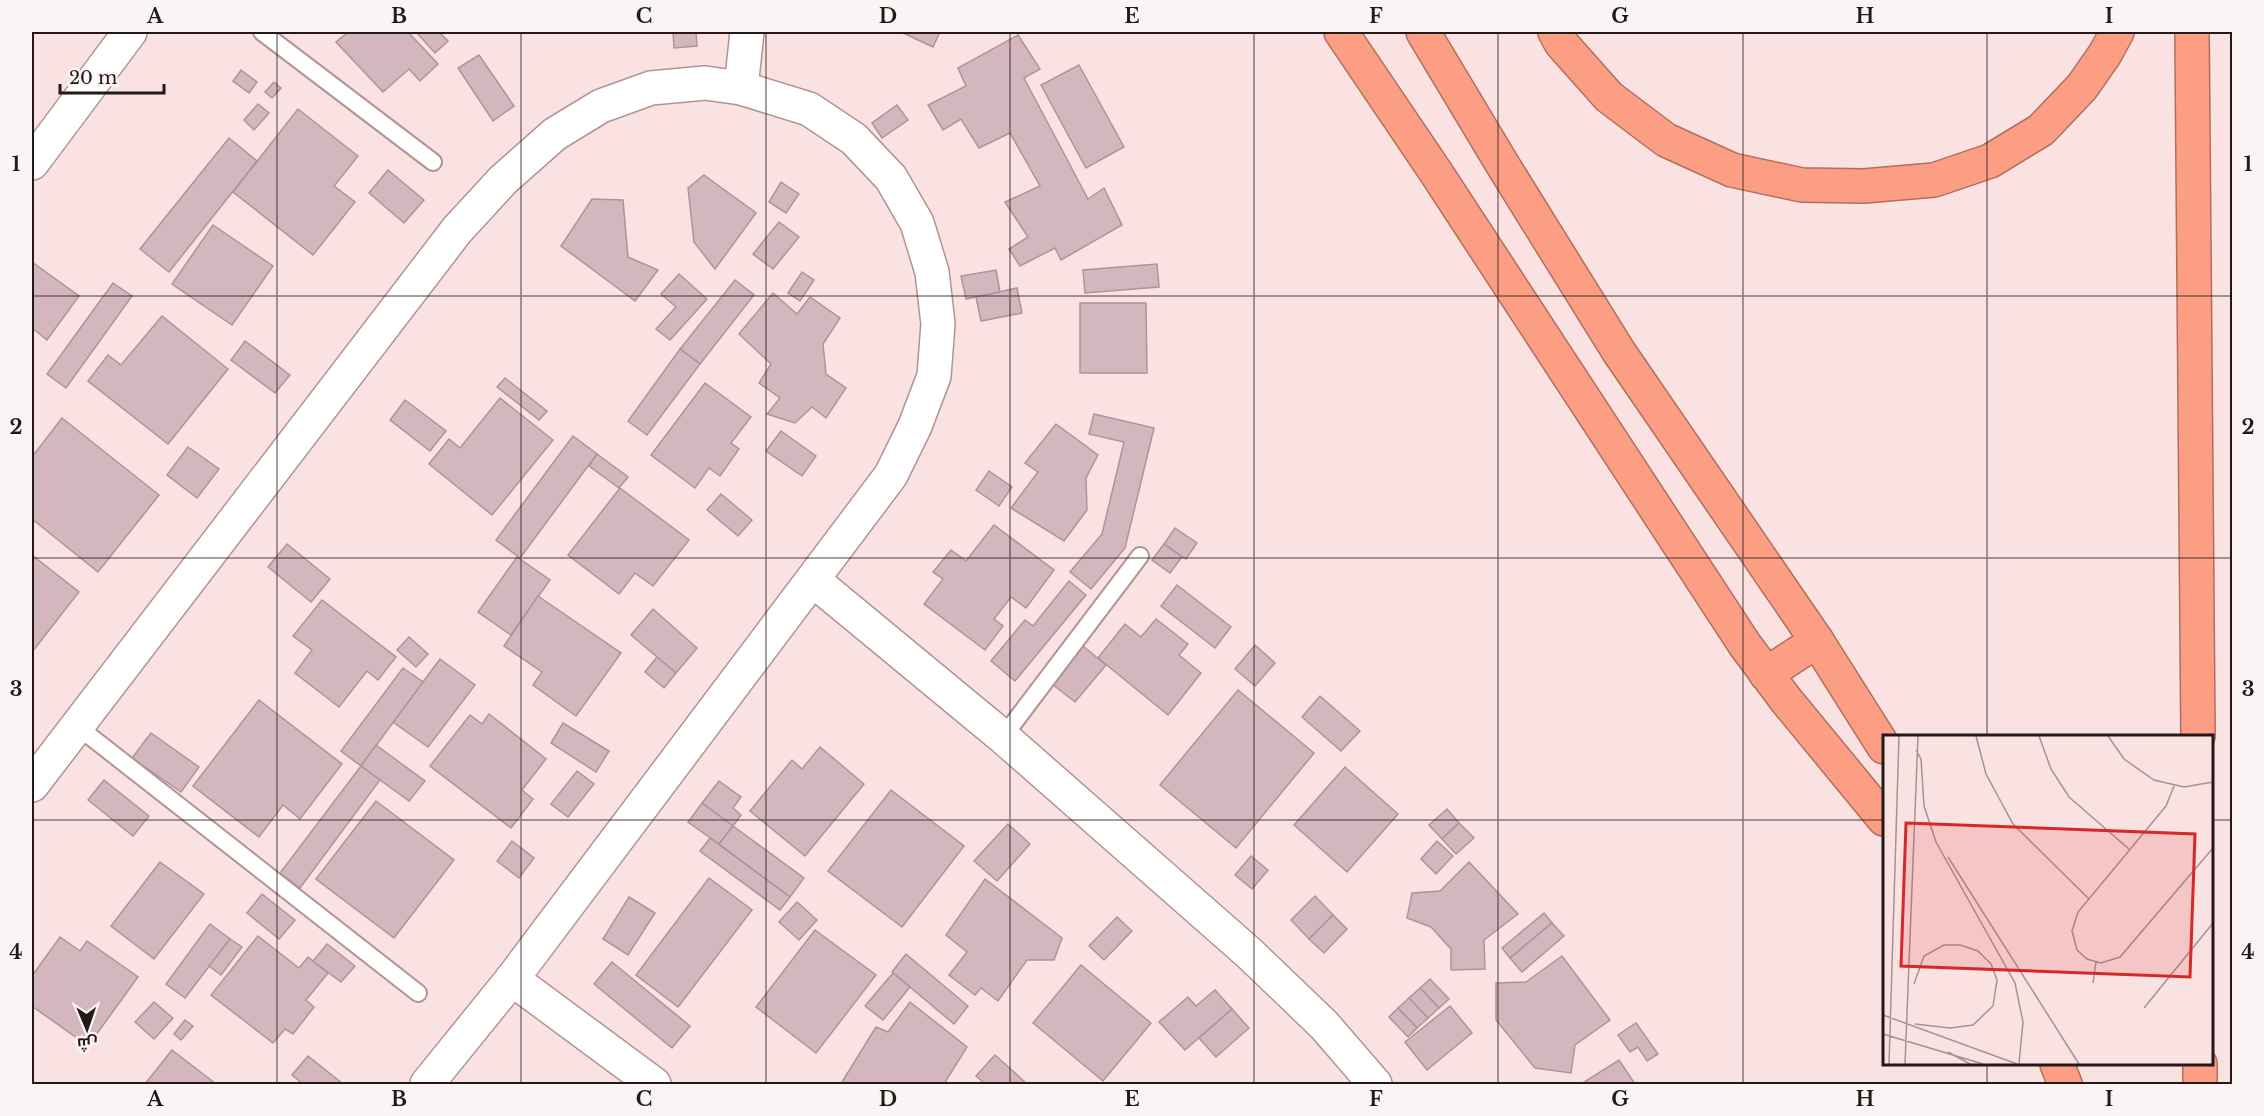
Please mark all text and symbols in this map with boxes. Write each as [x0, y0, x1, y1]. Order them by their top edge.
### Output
text: A [146, 4, 164, 28]
text: B [391, 4, 407, 28]
text: C [636, 4, 652, 28]
text: D [879, 4, 897, 28]
text: E [1124, 4, 1140, 28]
text: F [1369, 4, 1383, 28]
text: G [1611, 4, 1629, 28]
text: H [1856, 4, 1875, 28]
text: I [2105, 4, 2113, 28]
scale bar [60, 57, 164, 95]
text: 20 m [69, 67, 117, 89]
text: 1 [12, 152, 21, 176]
text: 1 [2244, 152, 2253, 176]
text: 2 [9, 415, 23, 439]
text: 2 [2241, 415, 2255, 439]
text: 3 [10, 677, 22, 701]
text: 3 [2242, 677, 2254, 701]
inset map [1883, 735, 2213, 1065]
text: 4 [9, 940, 23, 964]
text: 4 [2241, 940, 2255, 964]
north arrow [57, 999, 117, 1059]
text: ش [77, 1034, 98, 1054]
text: A [146, 1087, 164, 1111]
text: B [391, 1087, 407, 1111]
text: C [636, 1087, 652, 1111]
text: D [879, 1087, 897, 1111]
text: E [1124, 1087, 1140, 1111]
text: F [1369, 1087, 1383, 1111]
text: G [1611, 1087, 1629, 1111]
text: H [1856, 1087, 1875, 1111]
text: I [2105, 1087, 2113, 1111]

